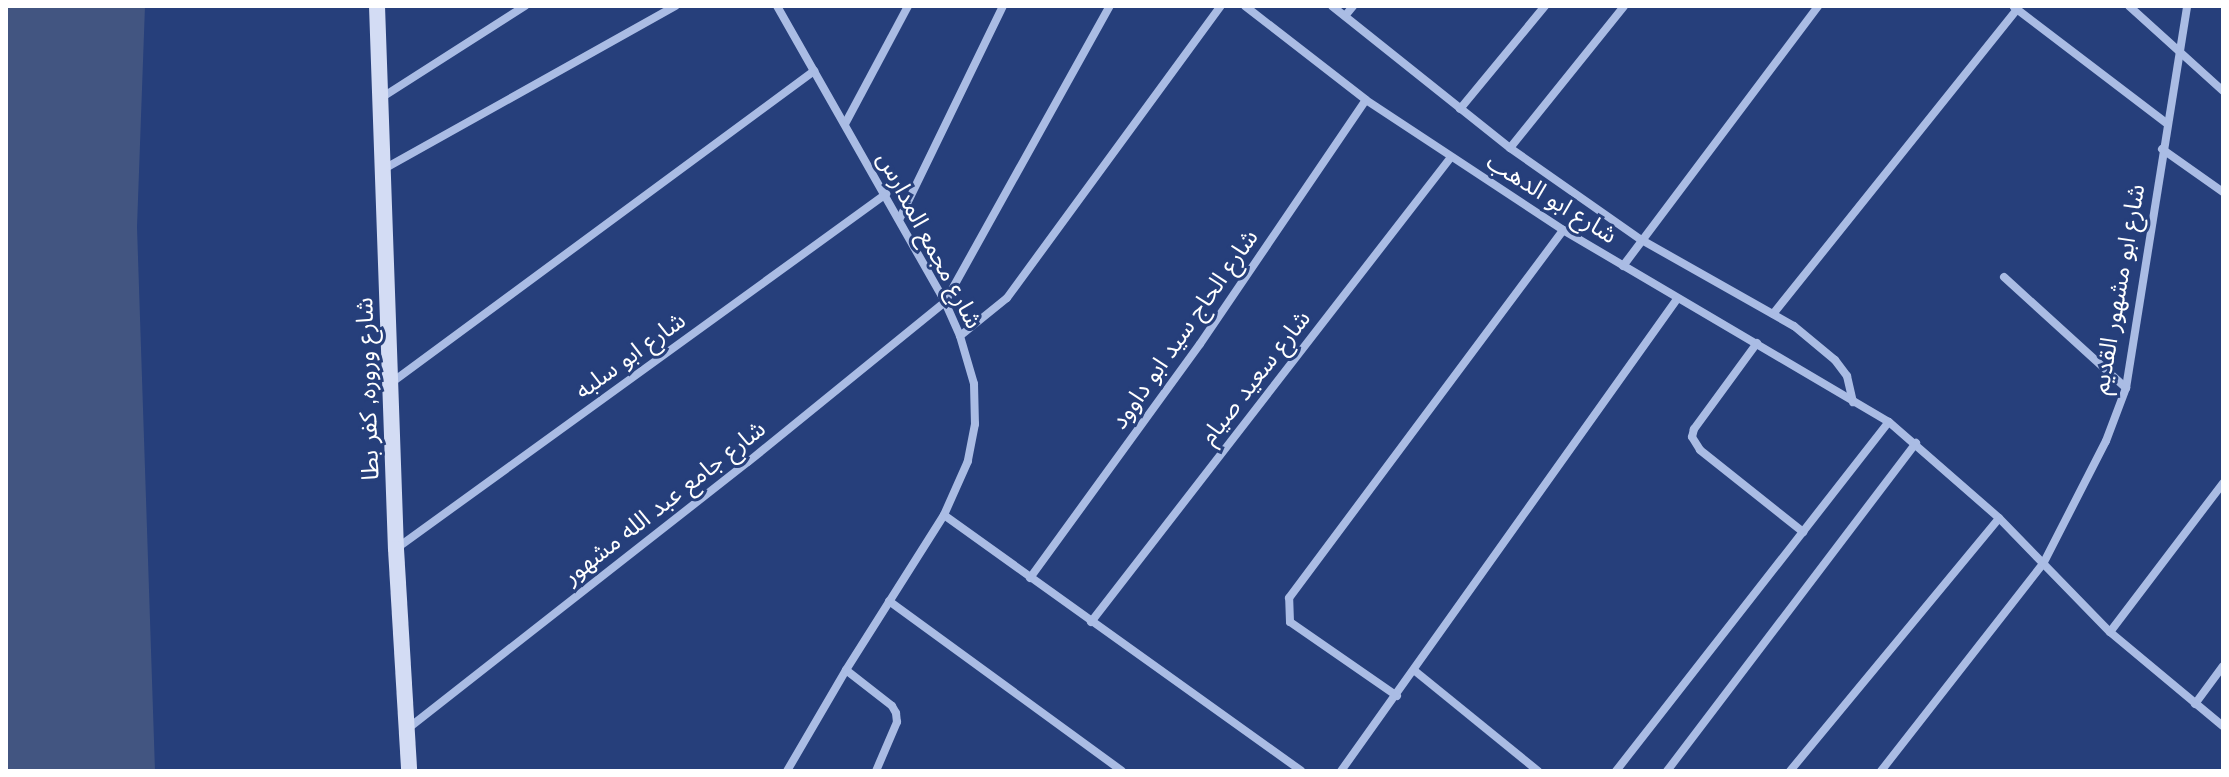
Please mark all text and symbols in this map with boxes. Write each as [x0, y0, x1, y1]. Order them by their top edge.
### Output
street label: شارع ابو الدهب [1481, 146, 1623, 250]
street label: شارع مجمع المدارس [871, 147, 989, 333]
street label: شارع ابو مشهور القديم [2085, 182, 2151, 396]
street label: شارع الحاج سيد ابو داوود [1104, 224, 1264, 434]
street label: شارع وروره, كفر بطا [349, 297, 385, 481]
street label: شارع سعيد صيام [1194, 304, 1316, 450]
street label: شارع ابو سلبه [569, 305, 691, 405]
street label: شارع جامع عبد الله مشهور [557, 414, 771, 590]

